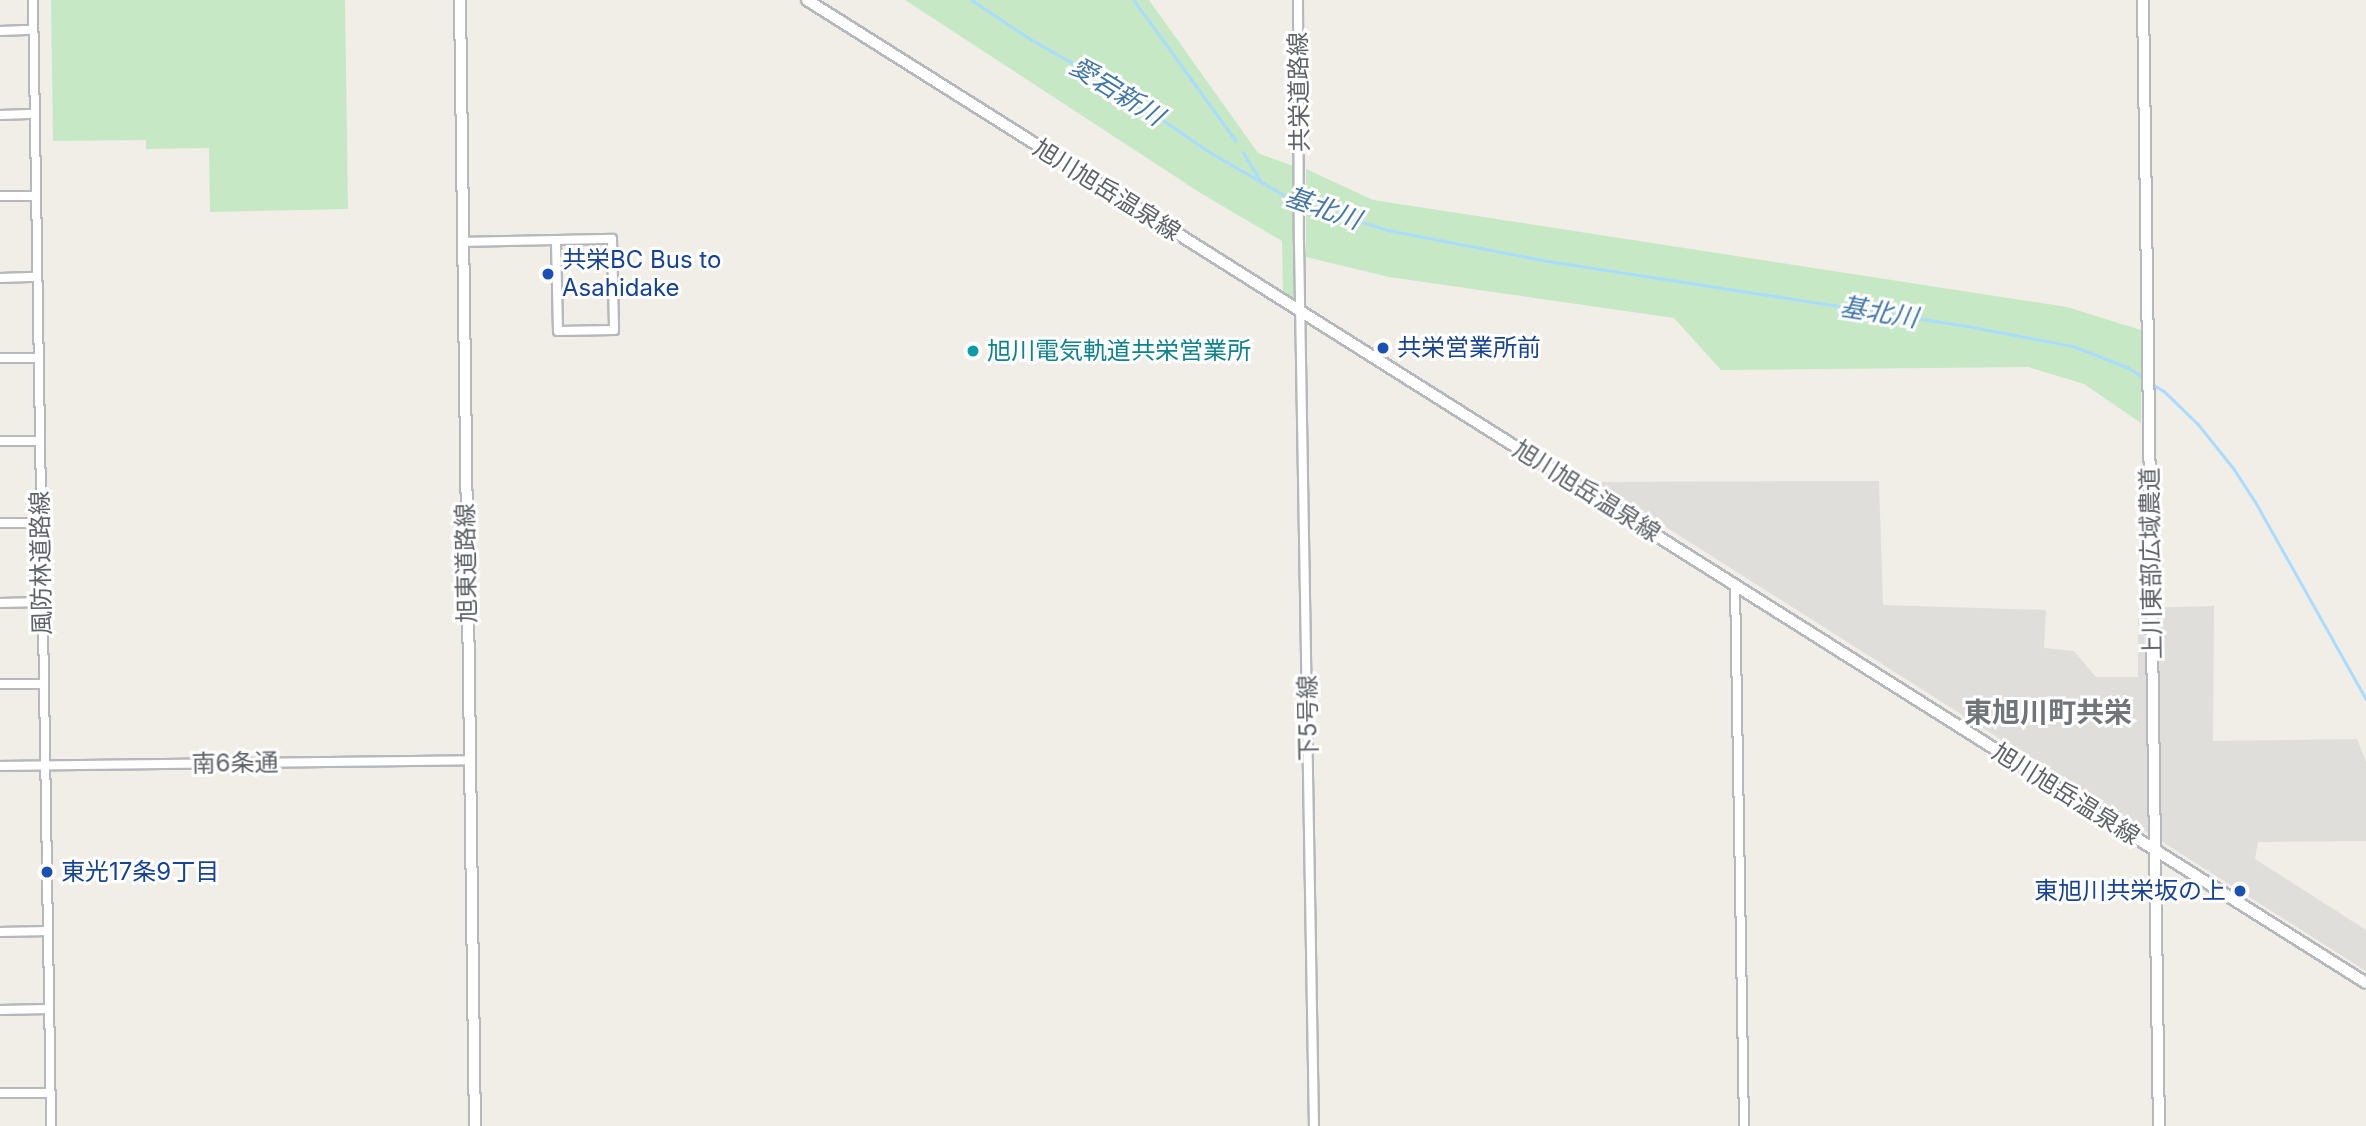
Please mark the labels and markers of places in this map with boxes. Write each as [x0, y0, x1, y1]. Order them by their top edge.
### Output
place label: 共栄BC Bus to Asahidake [562, 246, 721, 302]
marker: 共栄BC Bus to Asahidake [540, 266, 556, 282]
place label: 共栄営業所前 [1397, 334, 1541, 362]
place label: 旭川電気軌道共栄営業所 [987, 337, 1251, 365]
marker: 共栄営業所前 [1375, 340, 1391, 356]
marker: 旭川電気軌道共栄営業所 [965, 343, 981, 359]
place label: 東光17条9丁目 [61, 858, 219, 886]
marker: 東光17条9丁目 [39, 864, 55, 880]
place label: 東旭川共栄坂の上 [2034, 877, 2226, 905]
marker: 東旭川共栄坂の上 [2232, 883, 2248, 899]

